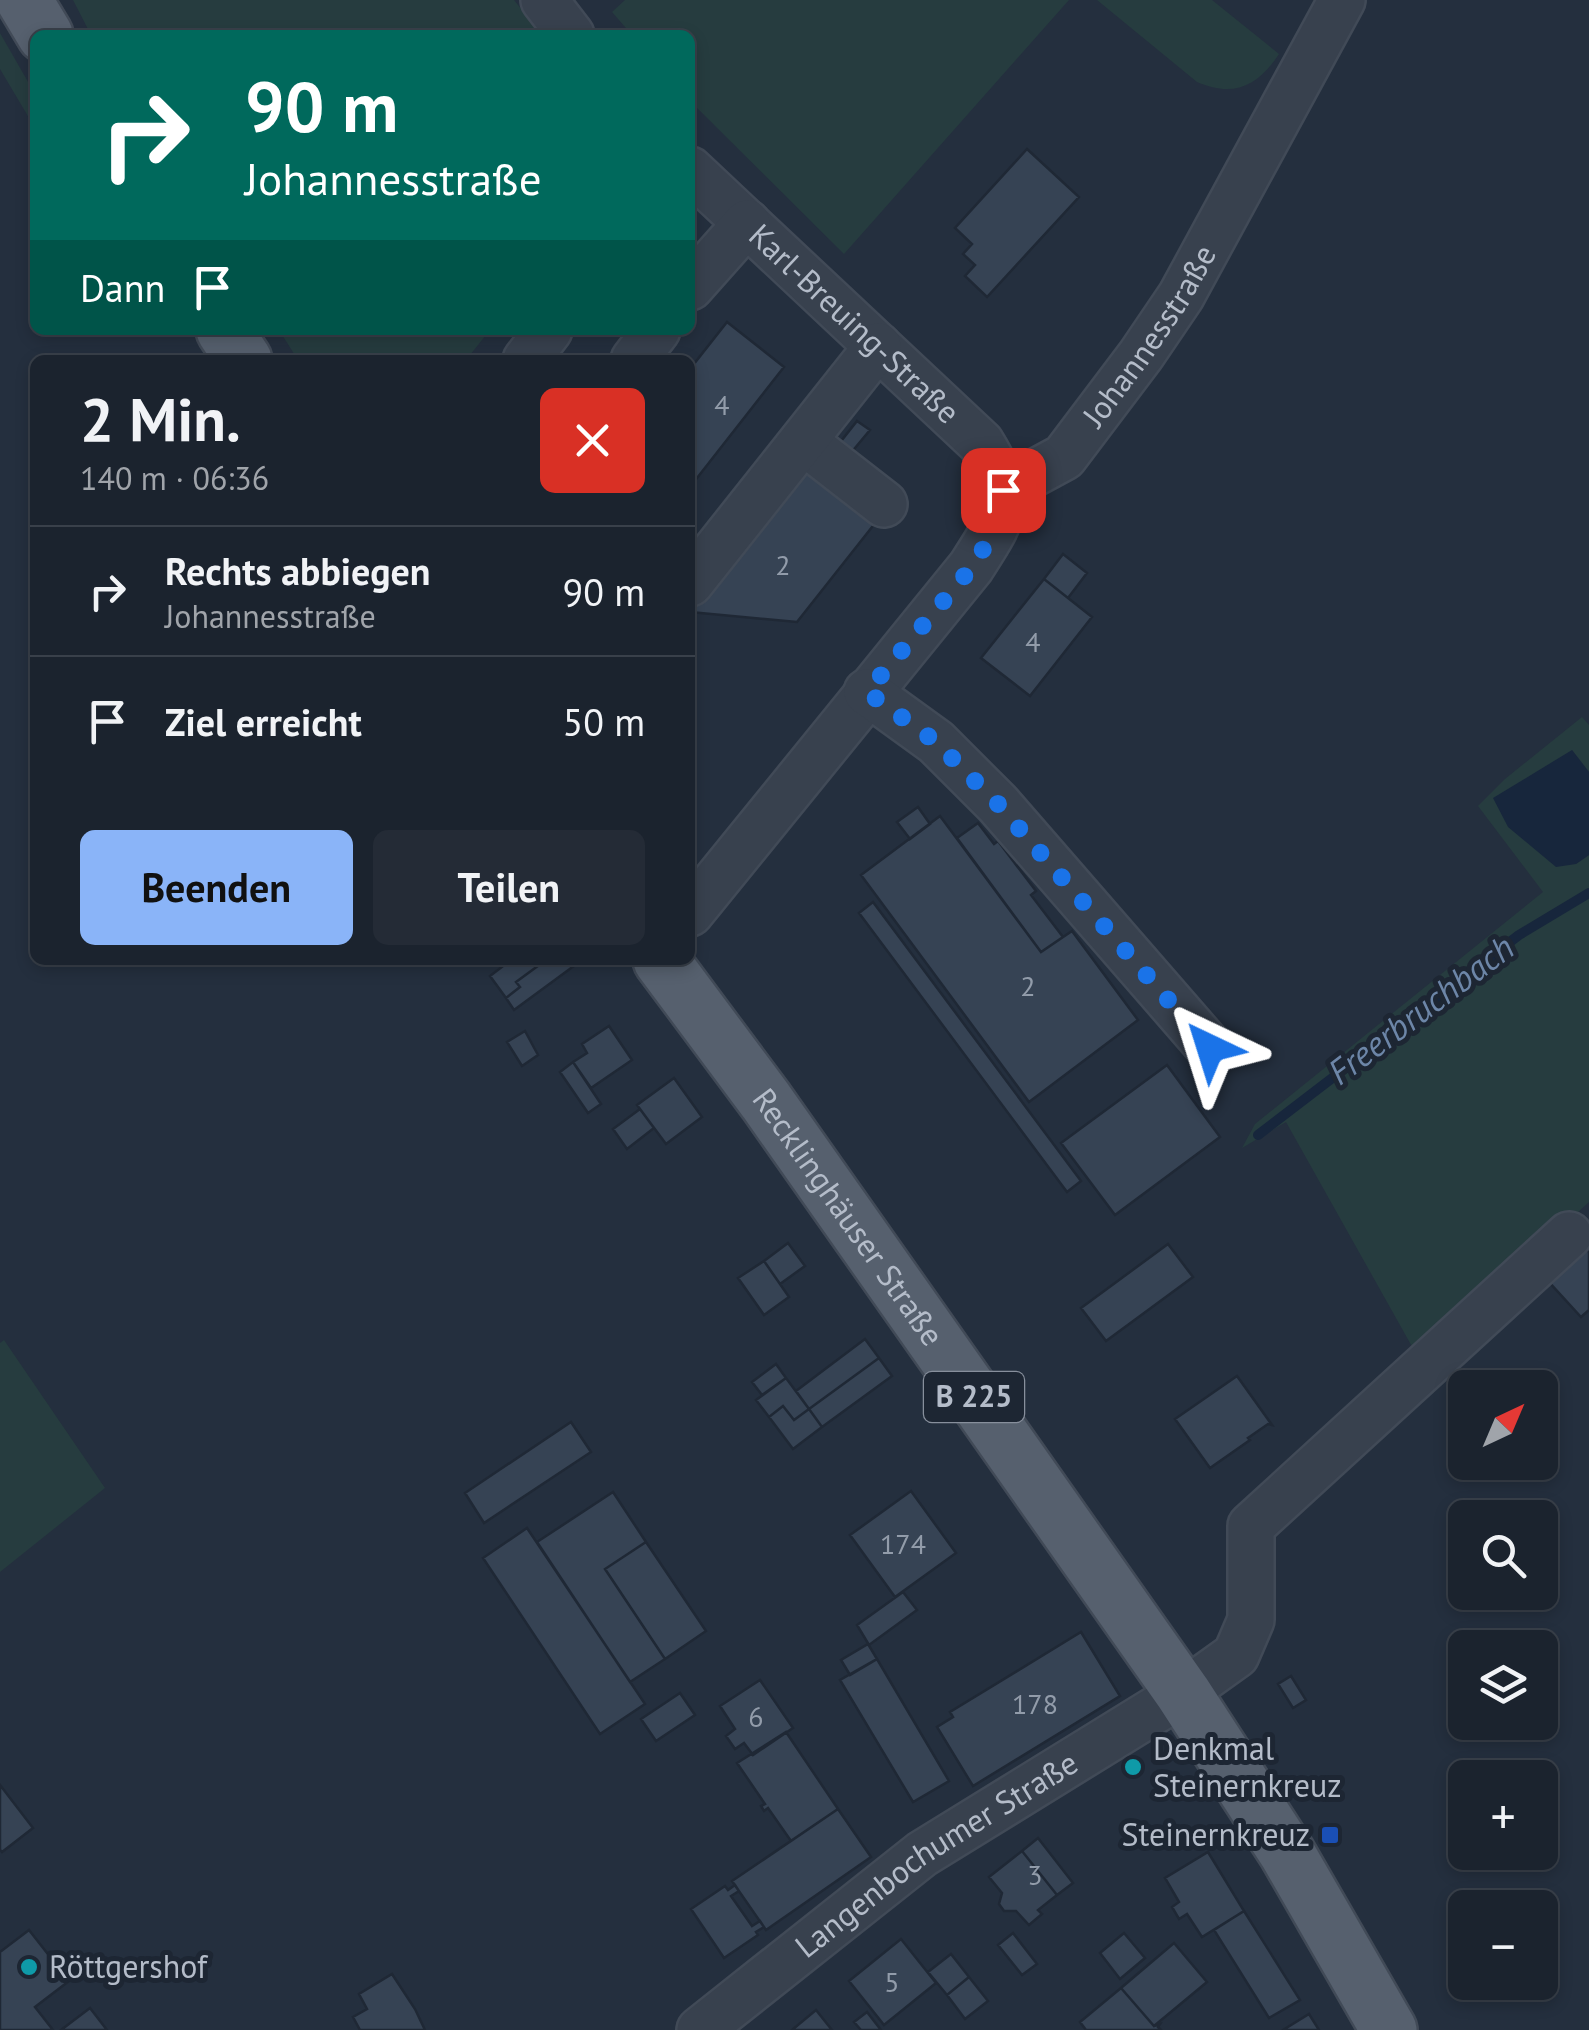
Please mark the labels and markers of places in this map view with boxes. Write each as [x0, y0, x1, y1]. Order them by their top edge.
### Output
pin [961, 448, 1046, 533]
place label: Denkmal Steinernkreuz [1153, 1727, 1341, 1806]
marker: Denkmal Steinernkreuz [1122, 1756, 1144, 1778]
place label: Steinernkreuz [1122, 1813, 1310, 1855]
marker: Steinernkreuz [1319, 1824, 1341, 1846]
place label: Röttgershof [49, 1945, 209, 1987]
marker: Röttgershof [18, 1956, 40, 1978]

